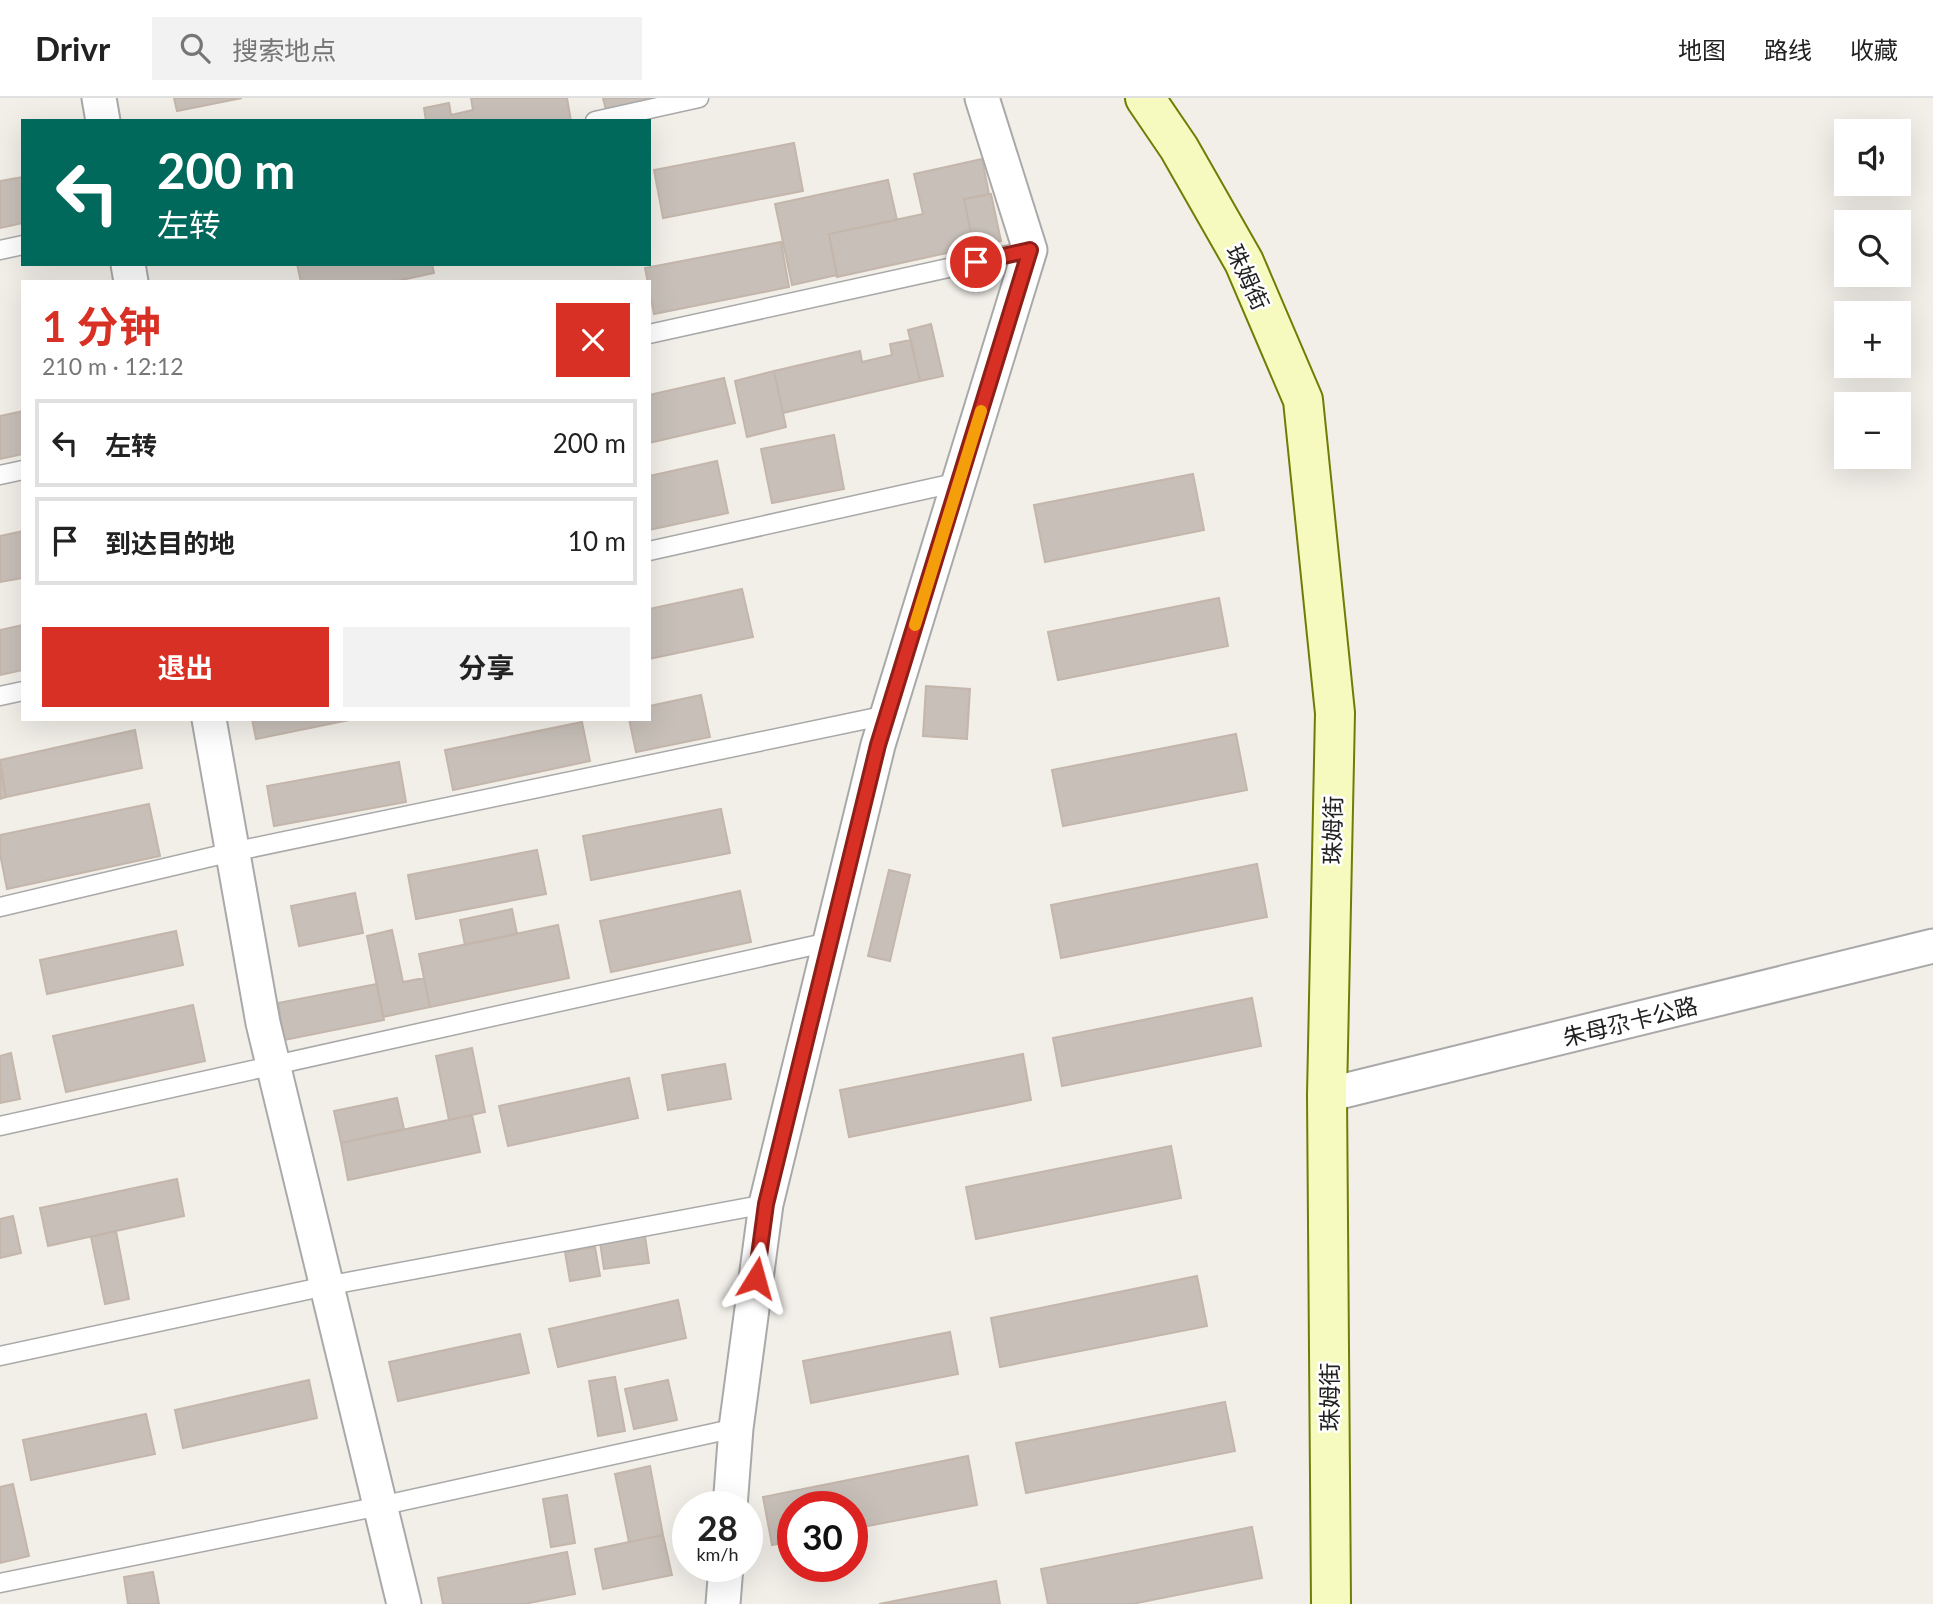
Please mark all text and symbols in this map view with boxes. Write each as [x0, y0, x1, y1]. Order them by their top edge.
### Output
search box [152, 17, 642, 80]
text: Drivr [35, 28, 110, 68]
icon: search [176, 29, 214, 67]
text: 搜索地点 [232, 34, 336, 66]
text: 地图 [1678, 35, 1726, 64]
text: 路线 [1764, 35, 1812, 64]
text: 收藏 [1850, 35, 1898, 64]
map controls [1834, 119, 1911, 469]
button: sound [1834, 119, 1911, 196]
text: 200 m [157, 141, 295, 199]
icon: left [42, 147, 133, 238]
text: 左转 [157, 205, 221, 244]
button: search [1834, 210, 1911, 287]
pin [946, 232, 1006, 292]
street label: 珠姆街 [1221, 240, 1275, 314]
icon: arrive [957, 243, 995, 281]
text: 1 分钟 [42, 301, 161, 351]
button: + [1834, 301, 1911, 378]
button: close [556, 303, 630, 377]
text: 210 m · 12:12 [42, 352, 184, 380]
button: − [1834, 392, 1911, 469]
icon: left [46, 424, 84, 462]
text: 200 m [553, 427, 626, 459]
text: 左转 [105, 429, 157, 461]
icon: arrive [46, 522, 84, 560]
text: 10 m [568, 525, 626, 557]
text: 到达目的地 [105, 527, 235, 559]
button: 退出 [42, 627, 329, 707]
button: 分享 [343, 627, 630, 707]
street label: 珠姆街 [1317, 795, 1347, 865]
street label: 朱母尕卡公路 [1560, 991, 1700, 1051]
position arrow [719, 1241, 793, 1315]
street label: 珠姆街 [1315, 1363, 1343, 1432]
speed limit sign: 30 [777, 1491, 868, 1582]
text: 28 [697, 1506, 738, 1548]
text: km/h [696, 1543, 739, 1565]

